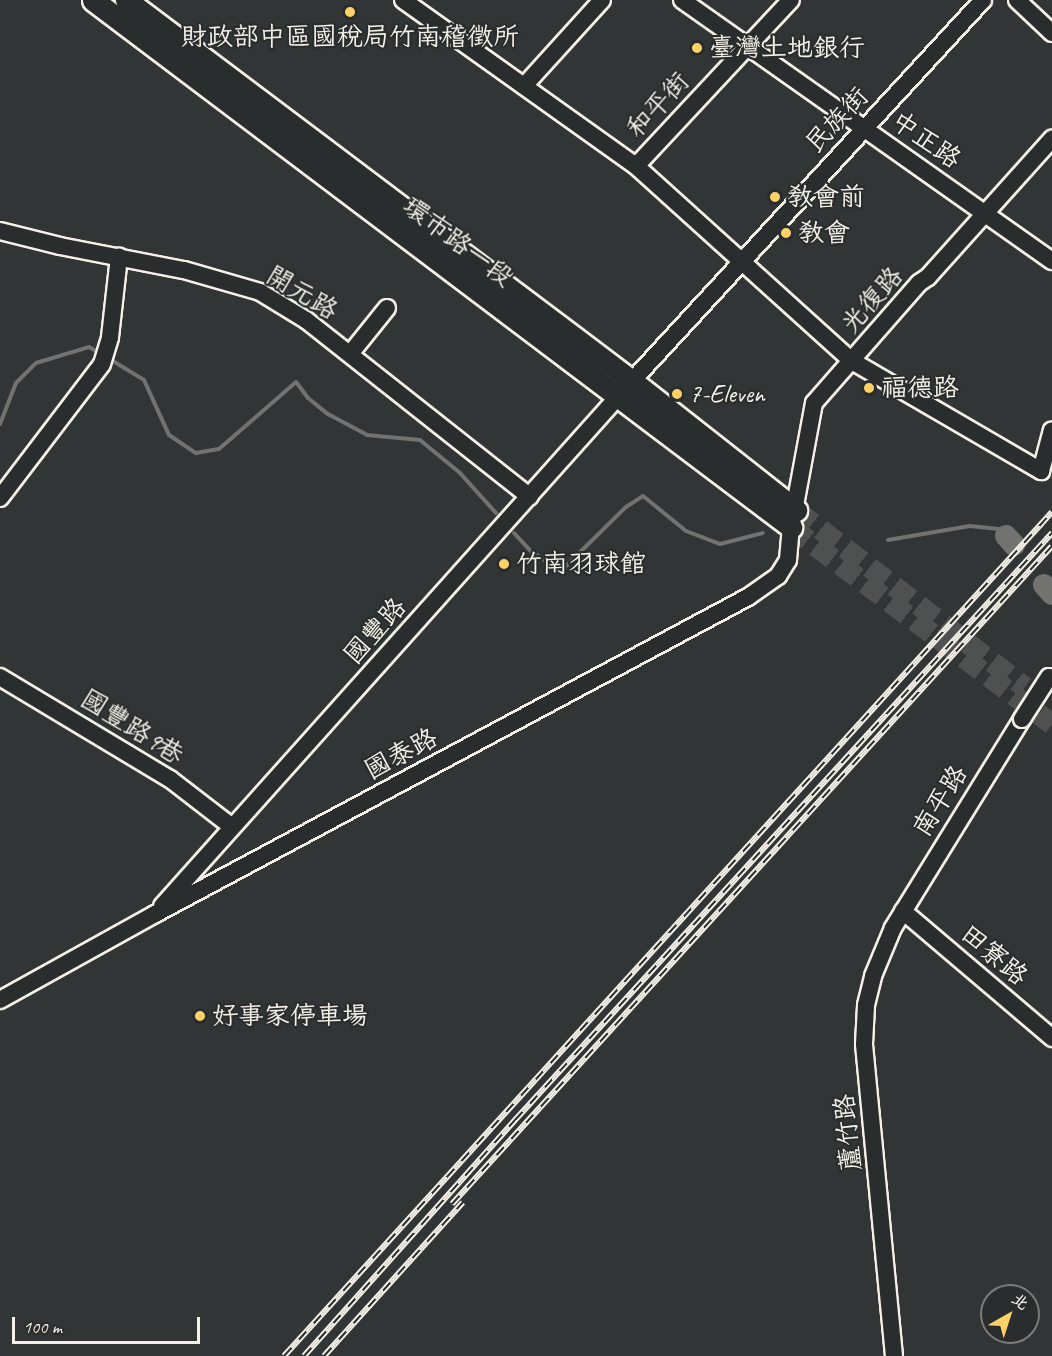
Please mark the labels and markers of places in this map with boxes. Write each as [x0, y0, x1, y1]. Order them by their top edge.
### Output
marker: 財政部中區國稅局竹南稽徵所 [343, 5, 357, 19]
place label: 財政部中區國稅局竹南稽徵所 [181, 21, 519, 53]
place label: 臺灣土地銀行 [709, 32, 865, 64]
marker: 臺灣土地銀行 [690, 41, 704, 55]
place label: 教會前 [787, 181, 865, 213]
marker: 教會前 [768, 190, 782, 204]
place label: 教會 [798, 217, 850, 249]
marker: 教會 [779, 226, 793, 240]
place label: 福德路 [881, 372, 959, 404]
place label: 7-Eleven [689, 378, 765, 410]
marker: 福德路 [862, 381, 876, 395]
marker: 7-Eleven [670, 387, 684, 401]
place label: 竹南羽球館 [516, 548, 646, 580]
marker: 竹南羽球館 [497, 557, 511, 571]
place label: 好事家停車場 [212, 1000, 368, 1032]
marker: 好事家停車場 [193, 1009, 207, 1023]

